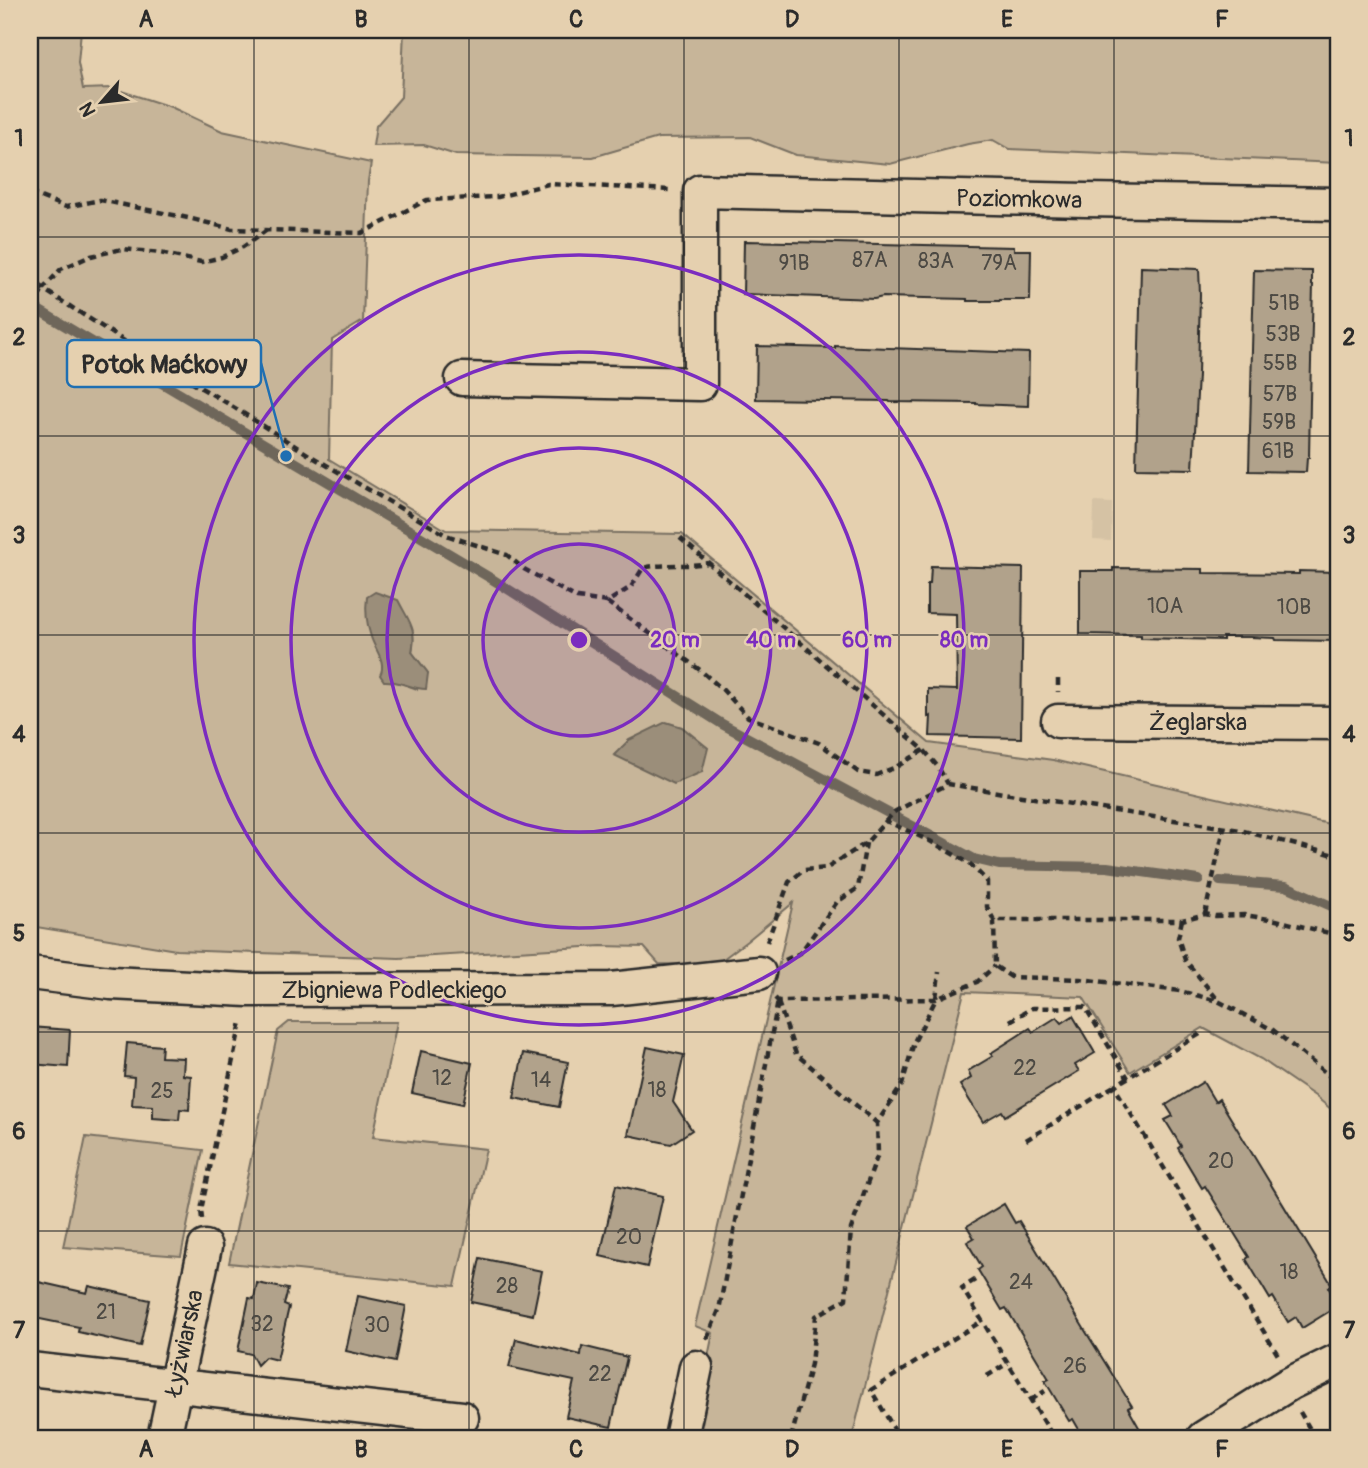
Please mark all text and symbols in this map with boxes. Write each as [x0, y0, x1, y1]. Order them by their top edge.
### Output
text: A [139, 5, 154, 34]
text: B [354, 5, 368, 34]
text: C [569, 5, 583, 34]
text: D [785, 5, 799, 34]
text: E [1001, 5, 1013, 34]
text: F [1215, 5, 1229, 34]
north arrow [66, 66, 136, 136]
text: N [74, 98, 101, 121]
text: 1 [15, 124, 24, 153]
text: 1 [1345, 124, 1354, 153]
street label: Poziomkowa [956, 184, 1082, 215]
house number: 87A [852, 247, 888, 274]
house number: 83A [918, 248, 954, 275]
house number: 91B [779, 250, 809, 277]
house number: 79A [981, 250, 1017, 277]
house number: 51B [1268, 290, 1300, 317]
house number: 53B [1266, 321, 1301, 348]
text: 2 [13, 323, 26, 352]
text: 2 [1343, 323, 1356, 352]
callout: Potok Maćkowy [67, 340, 261, 387]
text: Potok Maćkowy [81, 349, 248, 381]
house number: 55B [1263, 350, 1297, 377]
house number: 57B [1263, 381, 1297, 408]
house number: 59B [1262, 409, 1296, 436]
house number: 61B [1262, 438, 1294, 465]
text: 3 [13, 521, 25, 550]
text: 3 [1343, 521, 1355, 550]
house number: 10A [1147, 593, 1183, 620]
house number: 10B [1277, 594, 1311, 621]
text: 20 m [650, 627, 700, 654]
text: 40 m [746, 627, 796, 654]
text: 60 m [842, 627, 892, 654]
text: 80 m [940, 627, 988, 654]
centre of rings [567, 628, 591, 652]
street label: Żeglarska [1149, 708, 1247, 737]
text: 4 [12, 720, 26, 749]
text: 4 [1342, 720, 1356, 749]
text: 5 [13, 919, 25, 948]
text: 5 [1343, 919, 1355, 948]
street label: Zbigniewa Podleckiego [281, 976, 507, 1005]
house number: 22 [1013, 1055, 1037, 1082]
house number: 12 [432, 1065, 452, 1092]
house number: 14 [531, 1067, 551, 1094]
house number: 18 [648, 1077, 666, 1104]
house number: 25 [150, 1078, 174, 1105]
text: 6 [12, 1117, 26, 1146]
text: 6 [1342, 1117, 1356, 1146]
house number: 20 [1208, 1148, 1234, 1175]
house number: 20 [616, 1224, 642, 1251]
house number: 18 [1280, 1259, 1298, 1286]
house number: 24 [1009, 1269, 1033, 1296]
house number: 28 [496, 1273, 518, 1300]
street label: Łyżwiarska [159, 1287, 210, 1401]
house number: 21 [96, 1299, 116, 1326]
house number: 32 [250, 1311, 274, 1338]
house number: 30 [364, 1312, 390, 1339]
text: 7 [13, 1316, 26, 1345]
text: 7 [1343, 1316, 1356, 1345]
house number: 26 [1063, 1353, 1087, 1380]
house number: 22 [588, 1361, 612, 1388]
text: A [139, 1435, 154, 1464]
text: B [354, 1435, 368, 1464]
text: C [569, 1435, 583, 1464]
text: D [785, 1435, 799, 1464]
text: E [1001, 1435, 1013, 1464]
text: F [1215, 1435, 1229, 1464]

